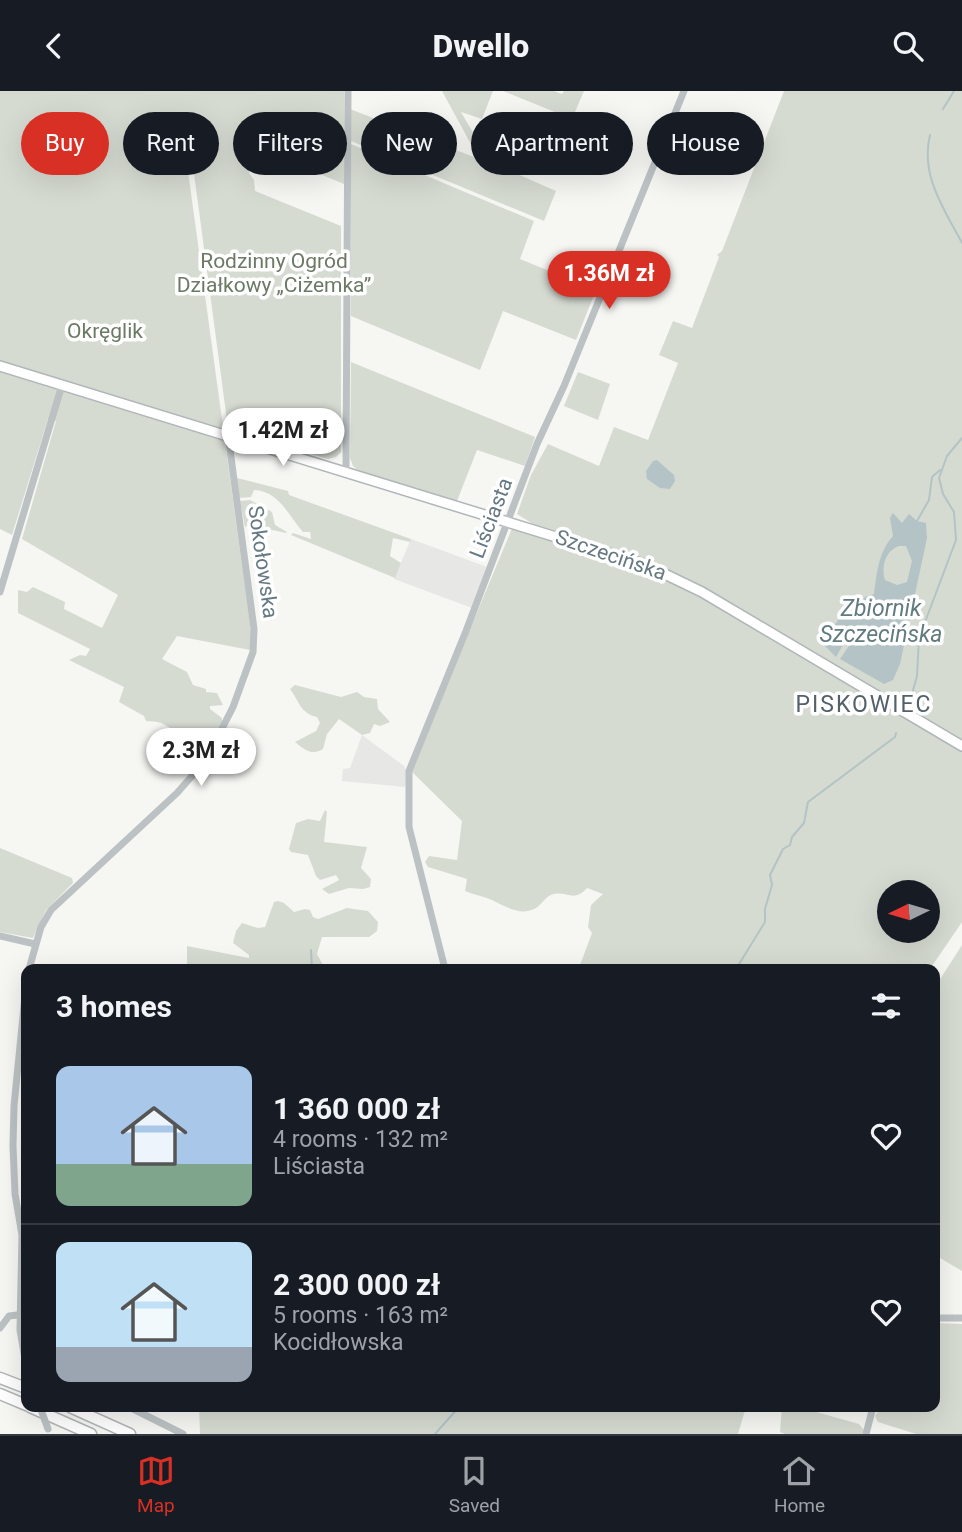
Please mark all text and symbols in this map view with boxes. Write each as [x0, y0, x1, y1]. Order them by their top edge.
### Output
icon: back [35, 27, 73, 65]
text: Dwello [433, 27, 529, 65]
icon: search [889, 27, 927, 65]
chip: Buy [21, 112, 109, 175]
chip: Rent [123, 112, 219, 175]
chip: Filters [233, 112, 347, 175]
chip: New [361, 112, 457, 175]
chip: Apartment [471, 112, 633, 175]
chip: House [647, 112, 764, 175]
park label: Rodzinny Ogród Działkowy „Ciżemka” [177, 249, 371, 297]
pin: 1.36M zł [537, 251, 681, 311]
text: 1.36M zł [564, 260, 654, 287]
park label: Okręglik [67, 319, 143, 343]
pin: 1.42M zł [211, 409, 355, 468]
text: 1.42M zł [238, 417, 328, 444]
street label: Liściasta [465, 475, 517, 561]
street label: Sokołowska [243, 504, 283, 620]
street label: Szczecińska [552, 525, 670, 585]
water label: Zbiornik Szczecińska [820, 595, 942, 648]
district label: PISKOWIEC [795, 691, 933, 718]
pin: 2.3M zł [136, 729, 266, 788]
text: 2.3M zł [162, 737, 240, 764]
north arrow [877, 880, 940, 943]
map controls [877, 880, 940, 943]
icon: filters [867, 987, 905, 1025]
text: 3 homes [56, 989, 172, 1024]
text: 1 360 000 zł [273, 1091, 440, 1126]
icon: home [112, 1094, 196, 1178]
icon: heart [867, 1117, 905, 1155]
text: 4 rooms · 132 m² [273, 1126, 448, 1153]
text: Liściasta [273, 1153, 365, 1180]
text: 2 300 000 zł [273, 1267, 440, 1302]
icon: home [112, 1270, 196, 1354]
icon: heart [867, 1293, 905, 1331]
text: 5 rooms · 163 m² [273, 1302, 448, 1329]
text: Kocidłowska [273, 1329, 404, 1356]
tab: Map [137, 1452, 175, 1517]
tab: Saved [449, 1452, 500, 1517]
tab: Home [774, 1452, 825, 1517]

